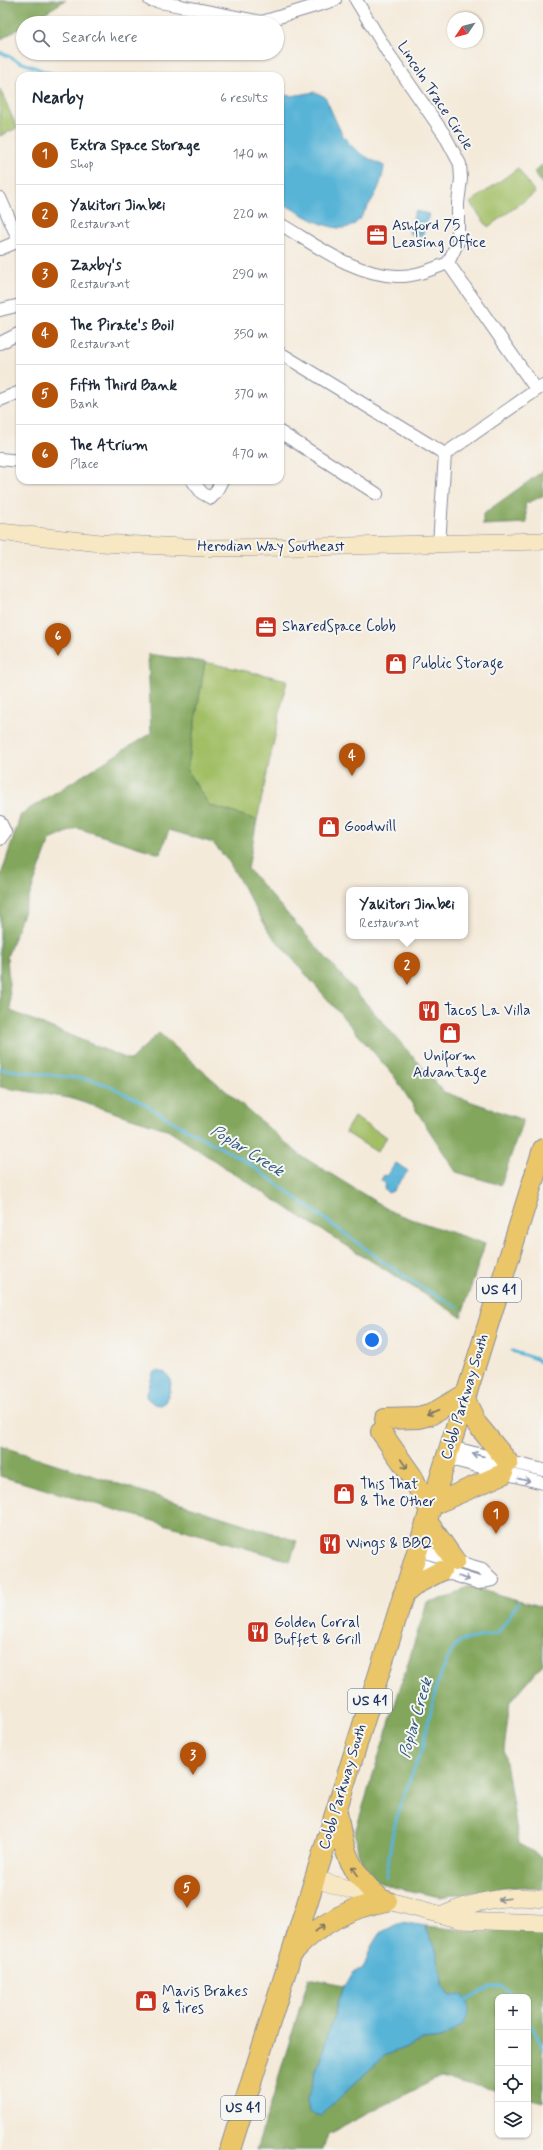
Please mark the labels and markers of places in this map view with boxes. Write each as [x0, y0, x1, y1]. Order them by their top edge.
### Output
place label: Ashford 75 Leasing Office [392, 216, 486, 253]
office icon: Ashford 75 Leasing Office [364, 222, 390, 248]
office icon: SharedSpace Cobb [253, 614, 279, 640]
place label: SharedSpace Cobb [282, 617, 396, 637]
pin: 6 [45, 623, 71, 656]
shop icon: Public Storage [383, 651, 409, 677]
place label: Public Storage [412, 654, 504, 675]
pin: 4 [339, 743, 365, 776]
shop icon: Goodwill [316, 814, 342, 840]
place label: Goodwill [344, 817, 397, 837]
pin: 2 [394, 952, 420, 985]
restaurant icon: Tacos La Villa [416, 998, 442, 1024]
place label: Tacos La Villa [444, 1001, 531, 1021]
shop icon: Uniform Advantage [437, 1020, 463, 1046]
place label: Uniform Advantage [413, 1046, 487, 1084]
place label: This That & The Other [360, 1475, 436, 1512]
shop icon: This That & The Other [331, 1481, 357, 1507]
pin: 1 [483, 1501, 509, 1534]
restaurant icon: Wings & BBQ [317, 1531, 343, 1557]
place label: Wings & BBQ [346, 1534, 433, 1555]
place label: Golden Corral Buffet & Grill [274, 1613, 361, 1650]
restaurant icon: Golden Corral Buffet & Grill [245, 1619, 271, 1645]
pin: 3 [180, 1742, 206, 1775]
pin: 5 [174, 1875, 200, 1908]
place label: Mavis Brakes & Tires [162, 1982, 248, 2019]
shop icon: Mavis Brakes & Tires [133, 1988, 159, 2014]

